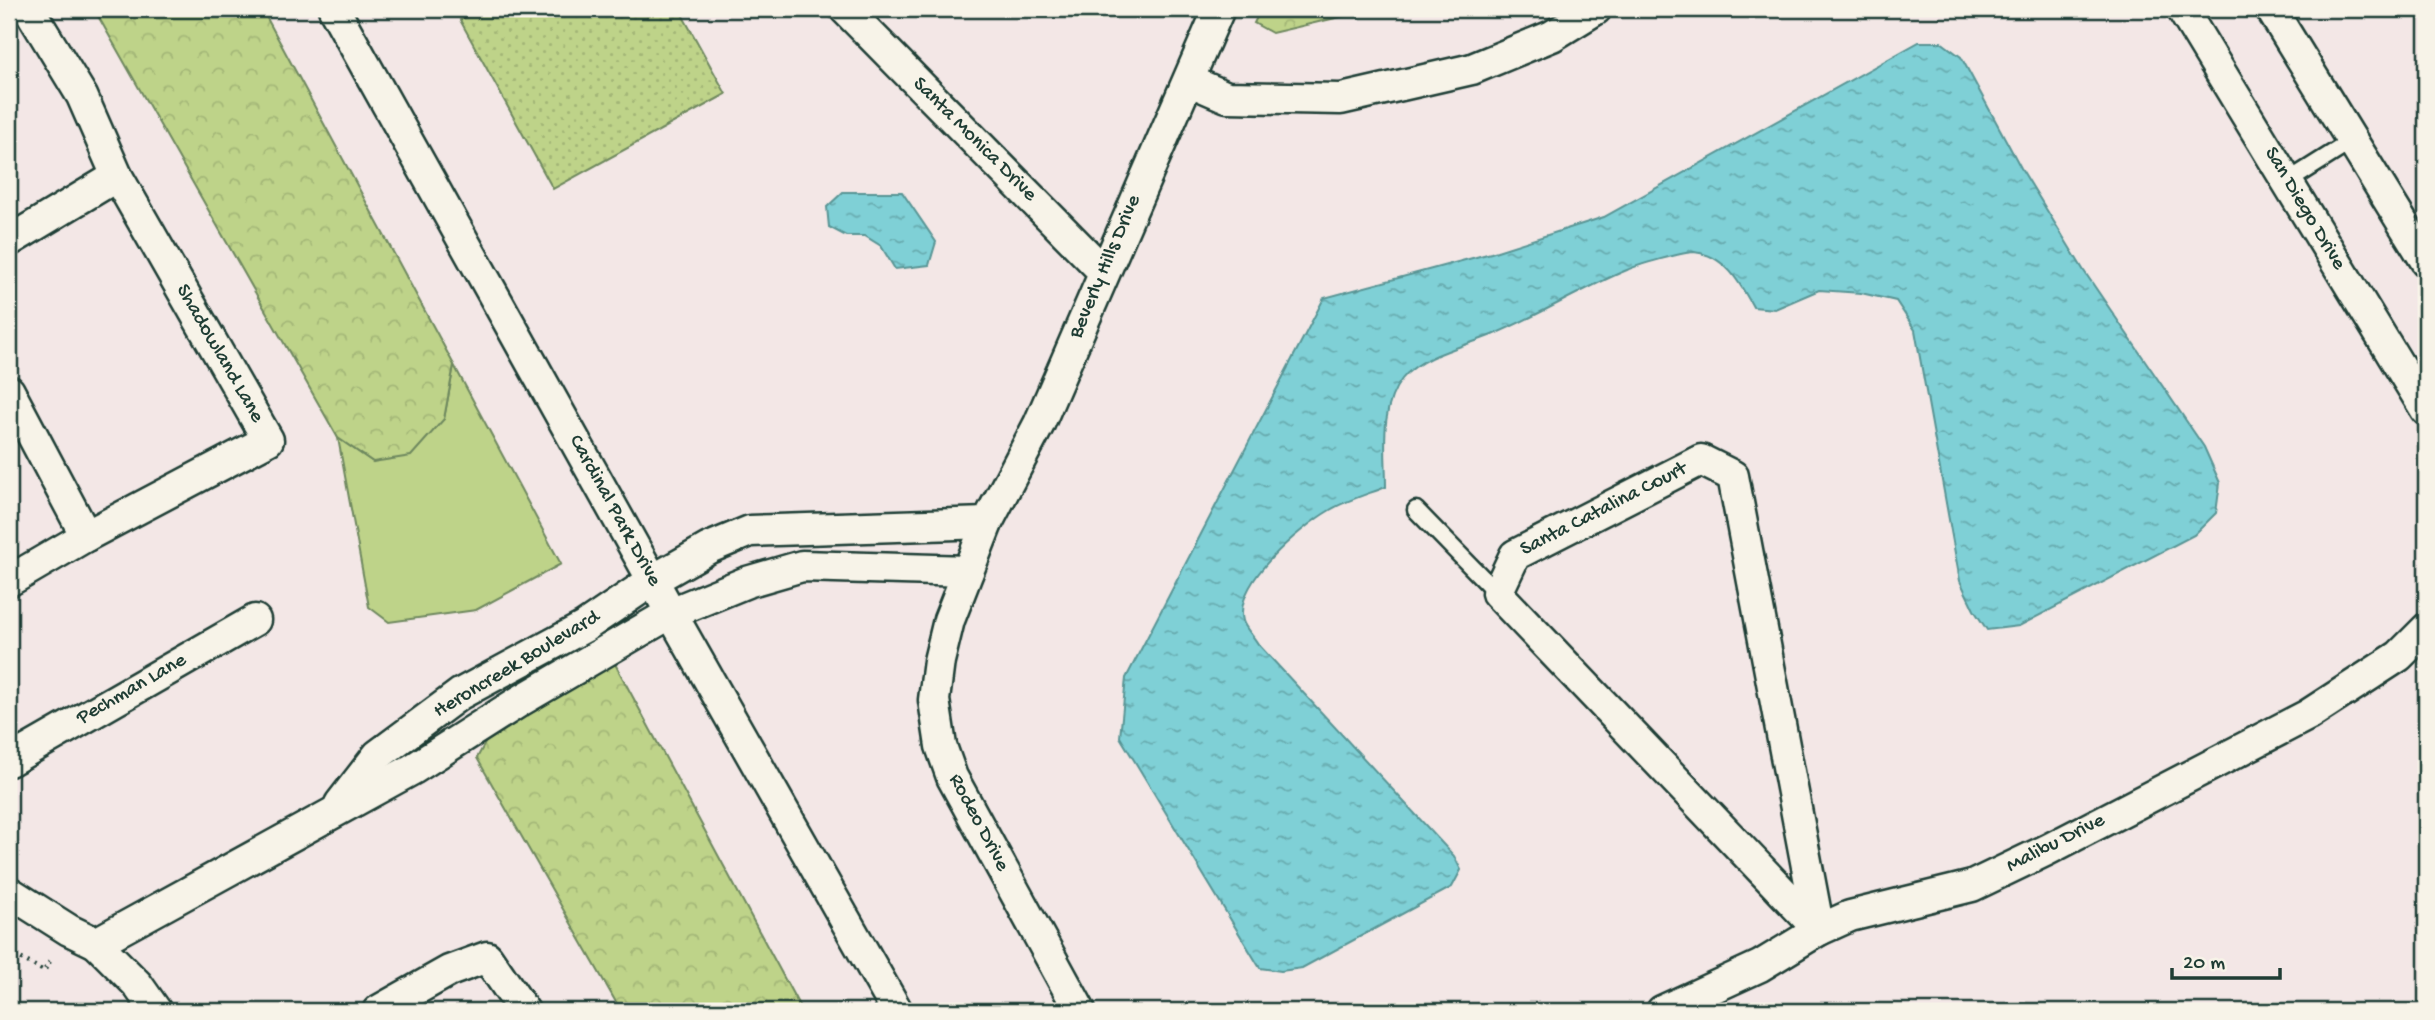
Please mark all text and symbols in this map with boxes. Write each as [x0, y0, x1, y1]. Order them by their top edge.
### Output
street label: Santa Monica Drive [906, 72, 1042, 208]
street label: San Diego Drive [2257, 143, 2351, 276]
street label: Beverly Hills Drive [1064, 190, 1148, 343]
street label: Shadowland Lane [169, 280, 269, 429]
street label: Cardinal Park Drive [562, 431, 667, 592]
street label: Santa Catalina Court [1516, 456, 1694, 563]
street label: Heroncreek Boulevard [429, 605, 606, 724]
street label: Pechman Lane [72, 648, 192, 732]
street label: Rodeo Drive [942, 770, 1015, 877]
street label: Malibu Drive [2003, 808, 2110, 879]
scale bar [2172, 936, 2281, 980]
text: 20 m [2183, 952, 2225, 977]

